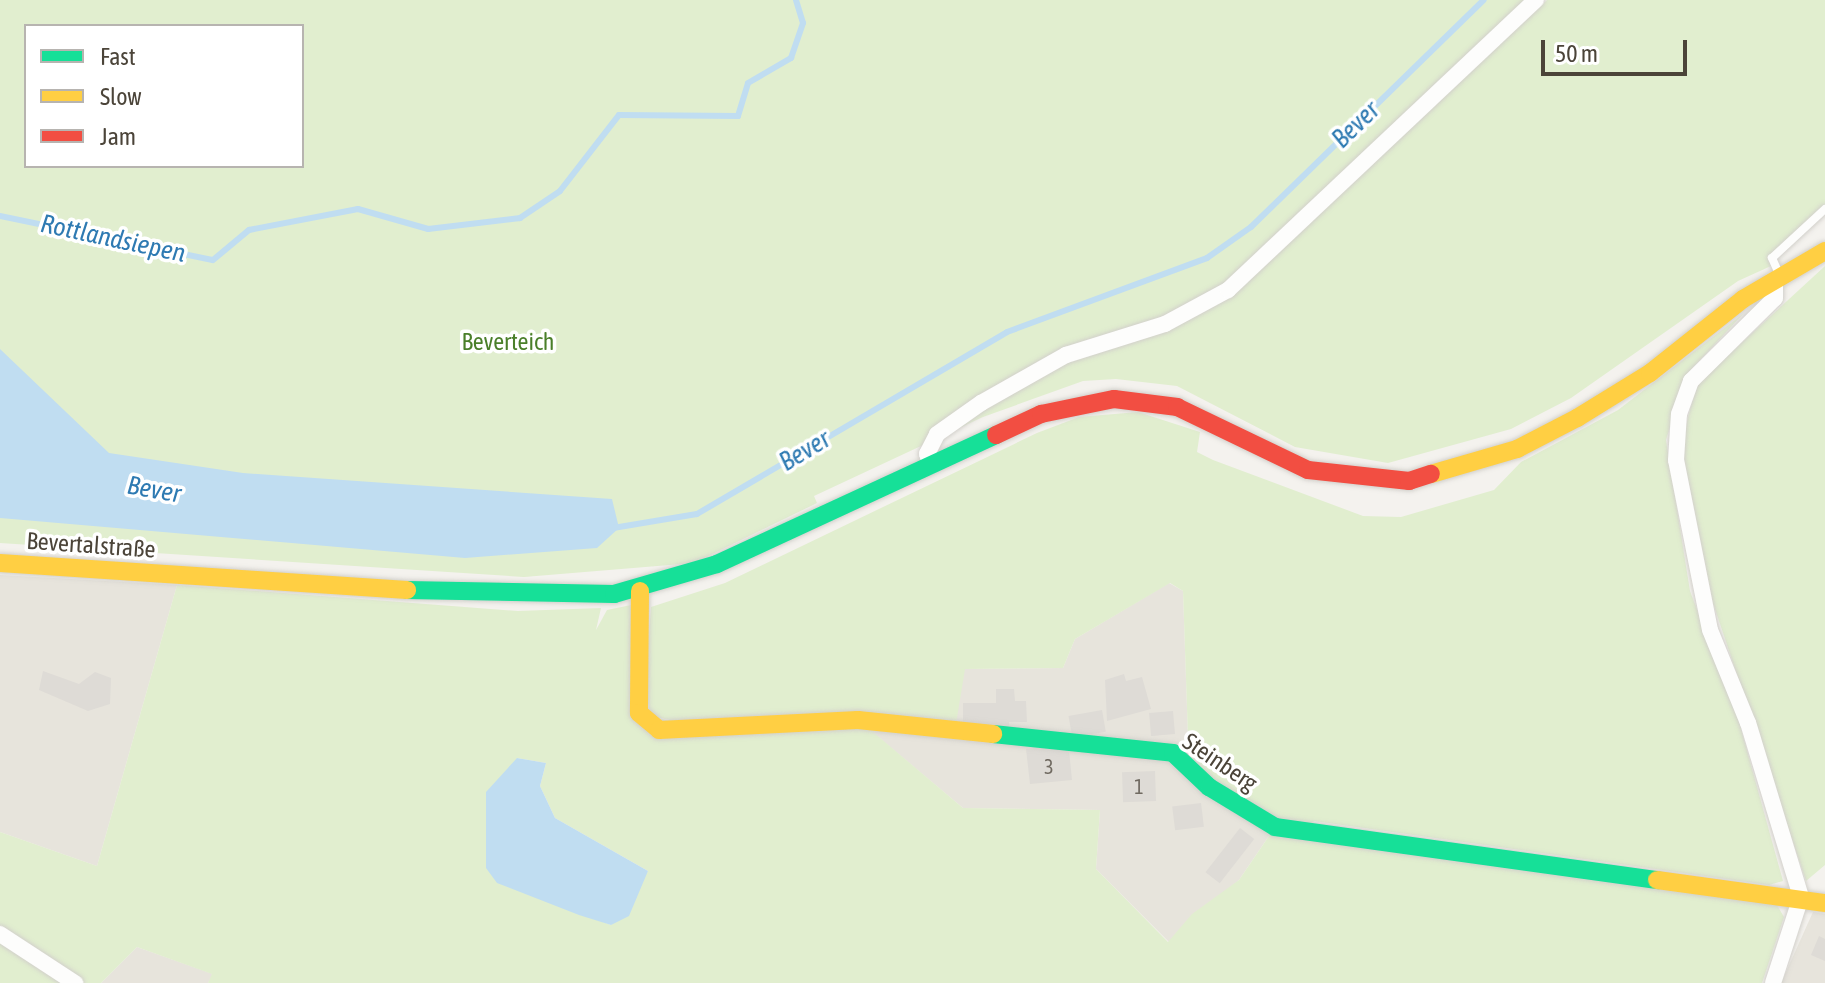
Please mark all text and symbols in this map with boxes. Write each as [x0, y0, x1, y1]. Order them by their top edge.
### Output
legend [24, 24, 304, 168]
scale bar [1545, 24, 1691, 74]
text: 50 m [1555, 40, 1598, 67]
text: Fast [100, 43, 136, 70]
text: Slow [100, 83, 142, 110]
water label: Bever [1326, 95, 1386, 155]
text: Jam [100, 123, 136, 150]
water label: Rottlandsiepen [38, 208, 188, 270]
park label: Beverteich [461, 328, 555, 356]
water label: Bever [774, 424, 836, 478]
water label: Bever [125, 470, 183, 510]
street label: Bevertalstraße [26, 526, 156, 564]
street label: Steinberg [1177, 727, 1263, 797]
house number: 3 [1044, 754, 1054, 778]
house number: 1 [1134, 774, 1144, 798]

